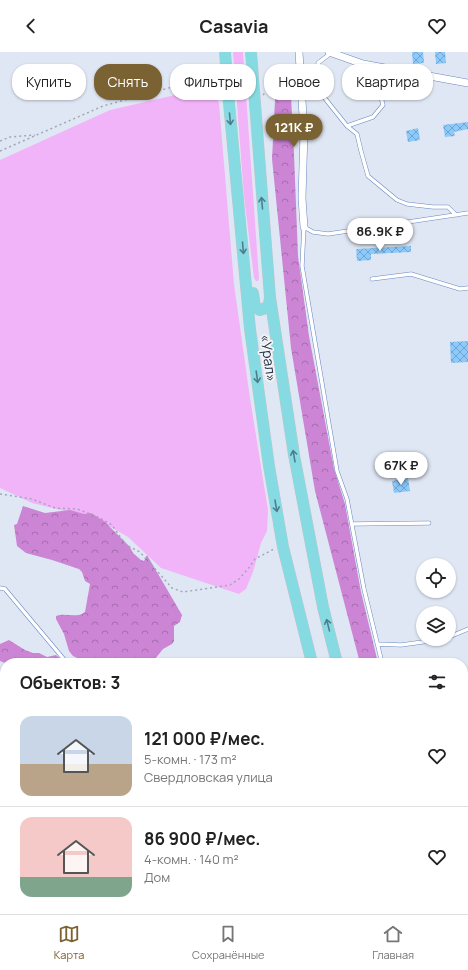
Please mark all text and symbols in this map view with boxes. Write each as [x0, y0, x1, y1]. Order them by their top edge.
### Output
text: Casavia [200, 14, 268, 38]
icon: back [20, 15, 42, 37]
icon: heart [426, 15, 448, 37]
chip: Купить [12, 64, 86, 100]
chip: Снять [94, 64, 162, 100]
chip: Фильтры [170, 64, 256, 100]
chip: Новое [264, 64, 334, 100]
chip: Квартира [342, 64, 433, 100]
one-way arrow [227, 112, 234, 125]
pin: 121K ₽ [261, 114, 327, 148]
text: 121K ₽ [275, 118, 313, 136]
one-way arrow [259, 197, 266, 210]
pin: 86.9K ₽ [343, 218, 417, 252]
text: 86.9K ₽ [356, 222, 404, 240]
one-way arrow [239, 241, 246, 254]
street label: «Урал» [256, 333, 282, 383]
one-way arrow [253, 370, 261, 383]
one-way arrow [290, 450, 298, 463]
pin: 67K ₽ [373, 452, 429, 486]
text: 67K ₽ [384, 456, 418, 474]
one-way arrow [272, 499, 280, 512]
map controls [416, 558, 456, 646]
button: locate [416, 558, 456, 598]
button: layers [416, 606, 456, 646]
one-way arrow [323, 619, 331, 632]
text: Объектов: 3 [20, 671, 120, 694]
icon: filters [426, 671, 448, 693]
text: 121 000 ₽/мес. [144, 727, 265, 750]
icon: home [52, 732, 100, 780]
icon: heart [426, 745, 448, 767]
text: 5-комн. · 173 m² [144, 750, 237, 768]
text: Свердловская улица [144, 768, 273, 786]
text: 86 900 ₽/мес. [144, 827, 260, 850]
icon: home [52, 833, 100, 881]
icon: heart [426, 846, 448, 868]
text: 4-комн. · 140 m² [144, 850, 239, 868]
text: Дом [144, 868, 170, 886]
tab: Карта [54, 923, 84, 962]
tab: Сохранённые [192, 923, 265, 962]
tab: Главная [372, 923, 414, 962]

